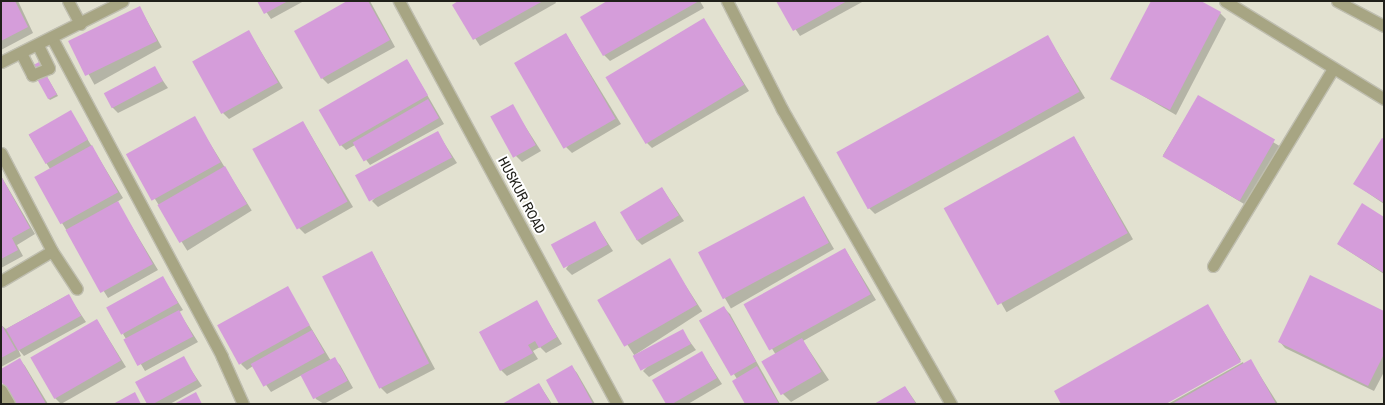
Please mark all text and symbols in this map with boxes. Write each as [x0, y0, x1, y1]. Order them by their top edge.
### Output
street label: HUSKUR ROAD [495, 154, 549, 236]

